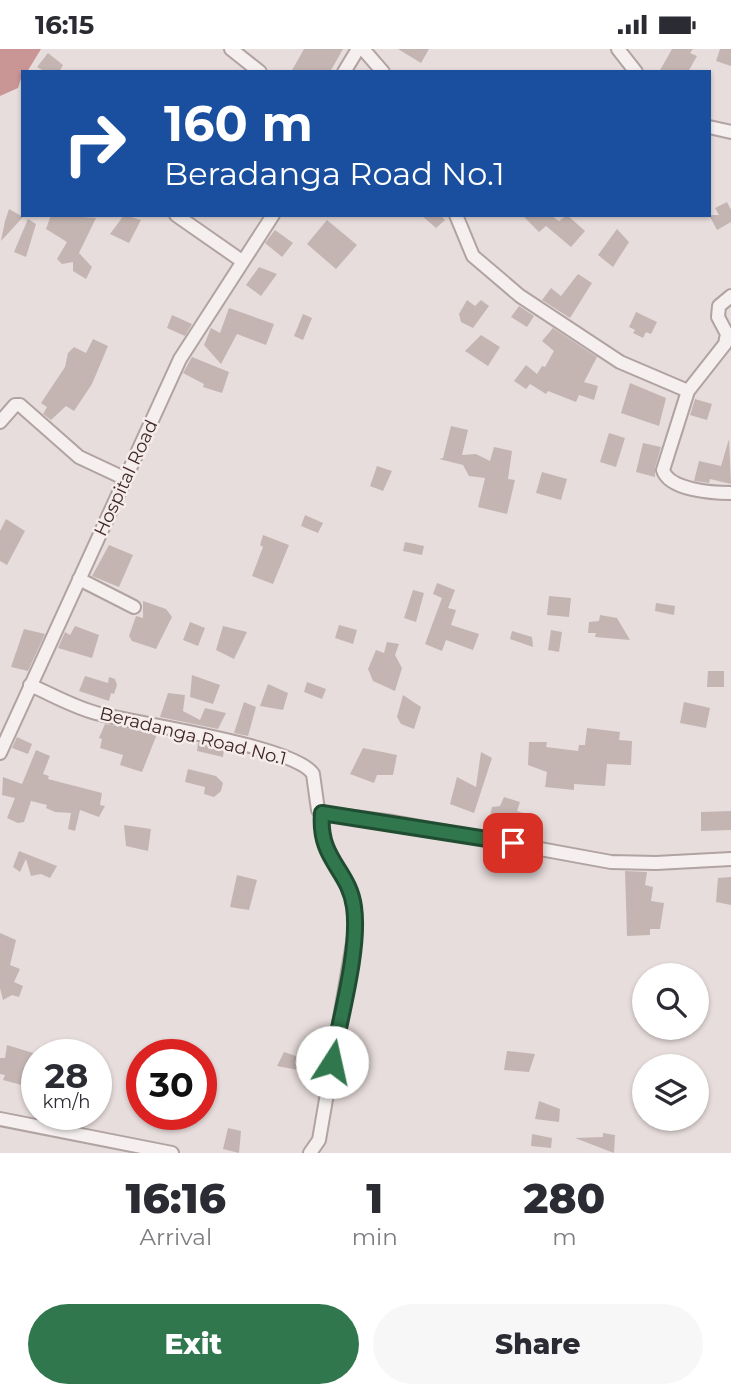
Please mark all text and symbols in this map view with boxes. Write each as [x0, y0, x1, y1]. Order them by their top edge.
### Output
text: 16:15 [35, 9, 94, 41]
text: 160 m [164, 94, 313, 153]
icon: right [49, 98, 140, 189]
text: Beradanga Road No.1 [164, 154, 505, 193]
street label: Hospital Road [89, 416, 163, 540]
street label: Beradanga Road No.1 [97, 702, 289, 770]
pin [483, 813, 543, 873]
icon: arrive [494, 824, 532, 862]
map controls [632, 963, 709, 1131]
button: search [632, 963, 709, 1040]
position arrow [295, 1025, 369, 1099]
speed limit sign: 30 [126, 1039, 217, 1130]
text: 28 [45, 1054, 88, 1097]
button: layers [632, 1054, 709, 1131]
text: km/h [42, 1091, 91, 1113]
text: 16:16 [126, 1172, 226, 1224]
text: 1 [366, 1172, 383, 1224]
text: 280 [523, 1172, 605, 1224]
text: Arrival [140, 1223, 212, 1251]
text: min [352, 1223, 398, 1251]
text: m [552, 1223, 577, 1251]
button: Exit [28, 1304, 359, 1384]
button: Share [373, 1304, 703, 1384]

